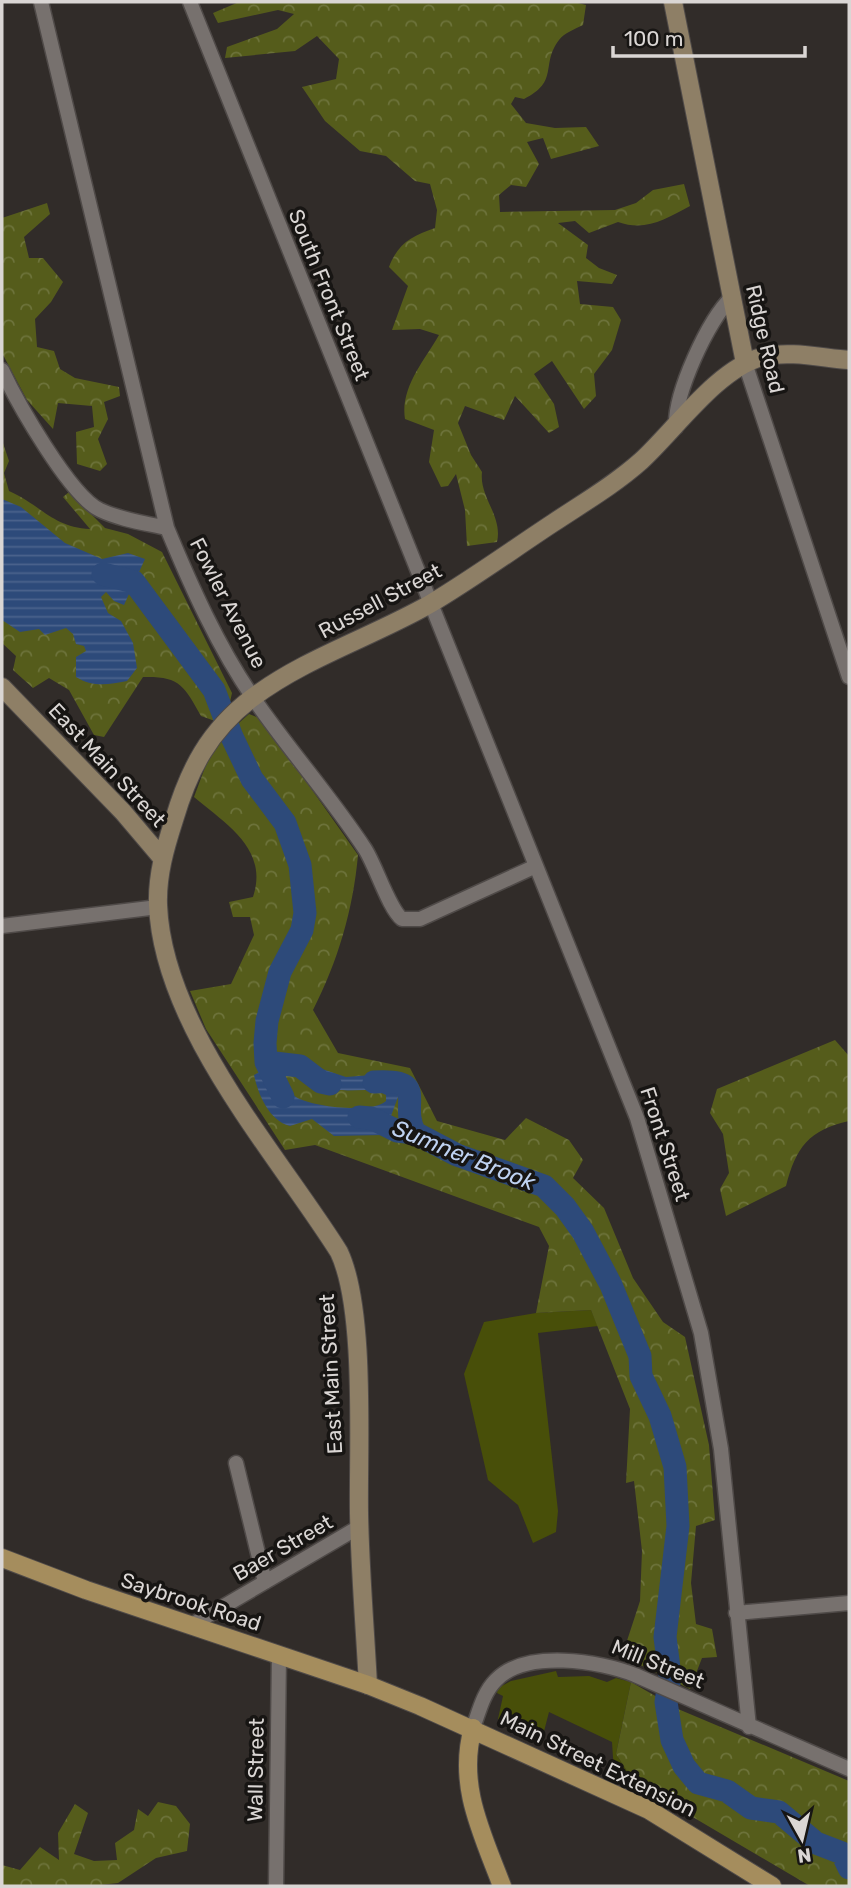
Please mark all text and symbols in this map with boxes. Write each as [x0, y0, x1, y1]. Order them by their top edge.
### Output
scale bar [613, 14, 806, 58]
text: 100 m [624, 26, 683, 51]
street label: South Front Street [284, 206, 375, 384]
street label: Ridge Road [741, 282, 790, 396]
street label: Fowler Avenue [185, 533, 272, 672]
street label: Russell Street [314, 558, 446, 643]
street label: East Main Street [44, 698, 171, 832]
street label: Front Street [635, 1084, 696, 1204]
water label: Sumner Brook [388, 1114, 541, 1197]
street label: East Main Street [314, 1293, 347, 1455]
street label: Baer Street [229, 1509, 337, 1586]
street label: Saybrook Road [118, 1567, 264, 1636]
street label: Mill Street [608, 1634, 708, 1693]
street label: Main Street Extension [496, 1705, 700, 1822]
street label: Wall Street [242, 1718, 269, 1822]
north arrow [767, 1804, 837, 1874]
text: N [796, 1843, 813, 1868]

